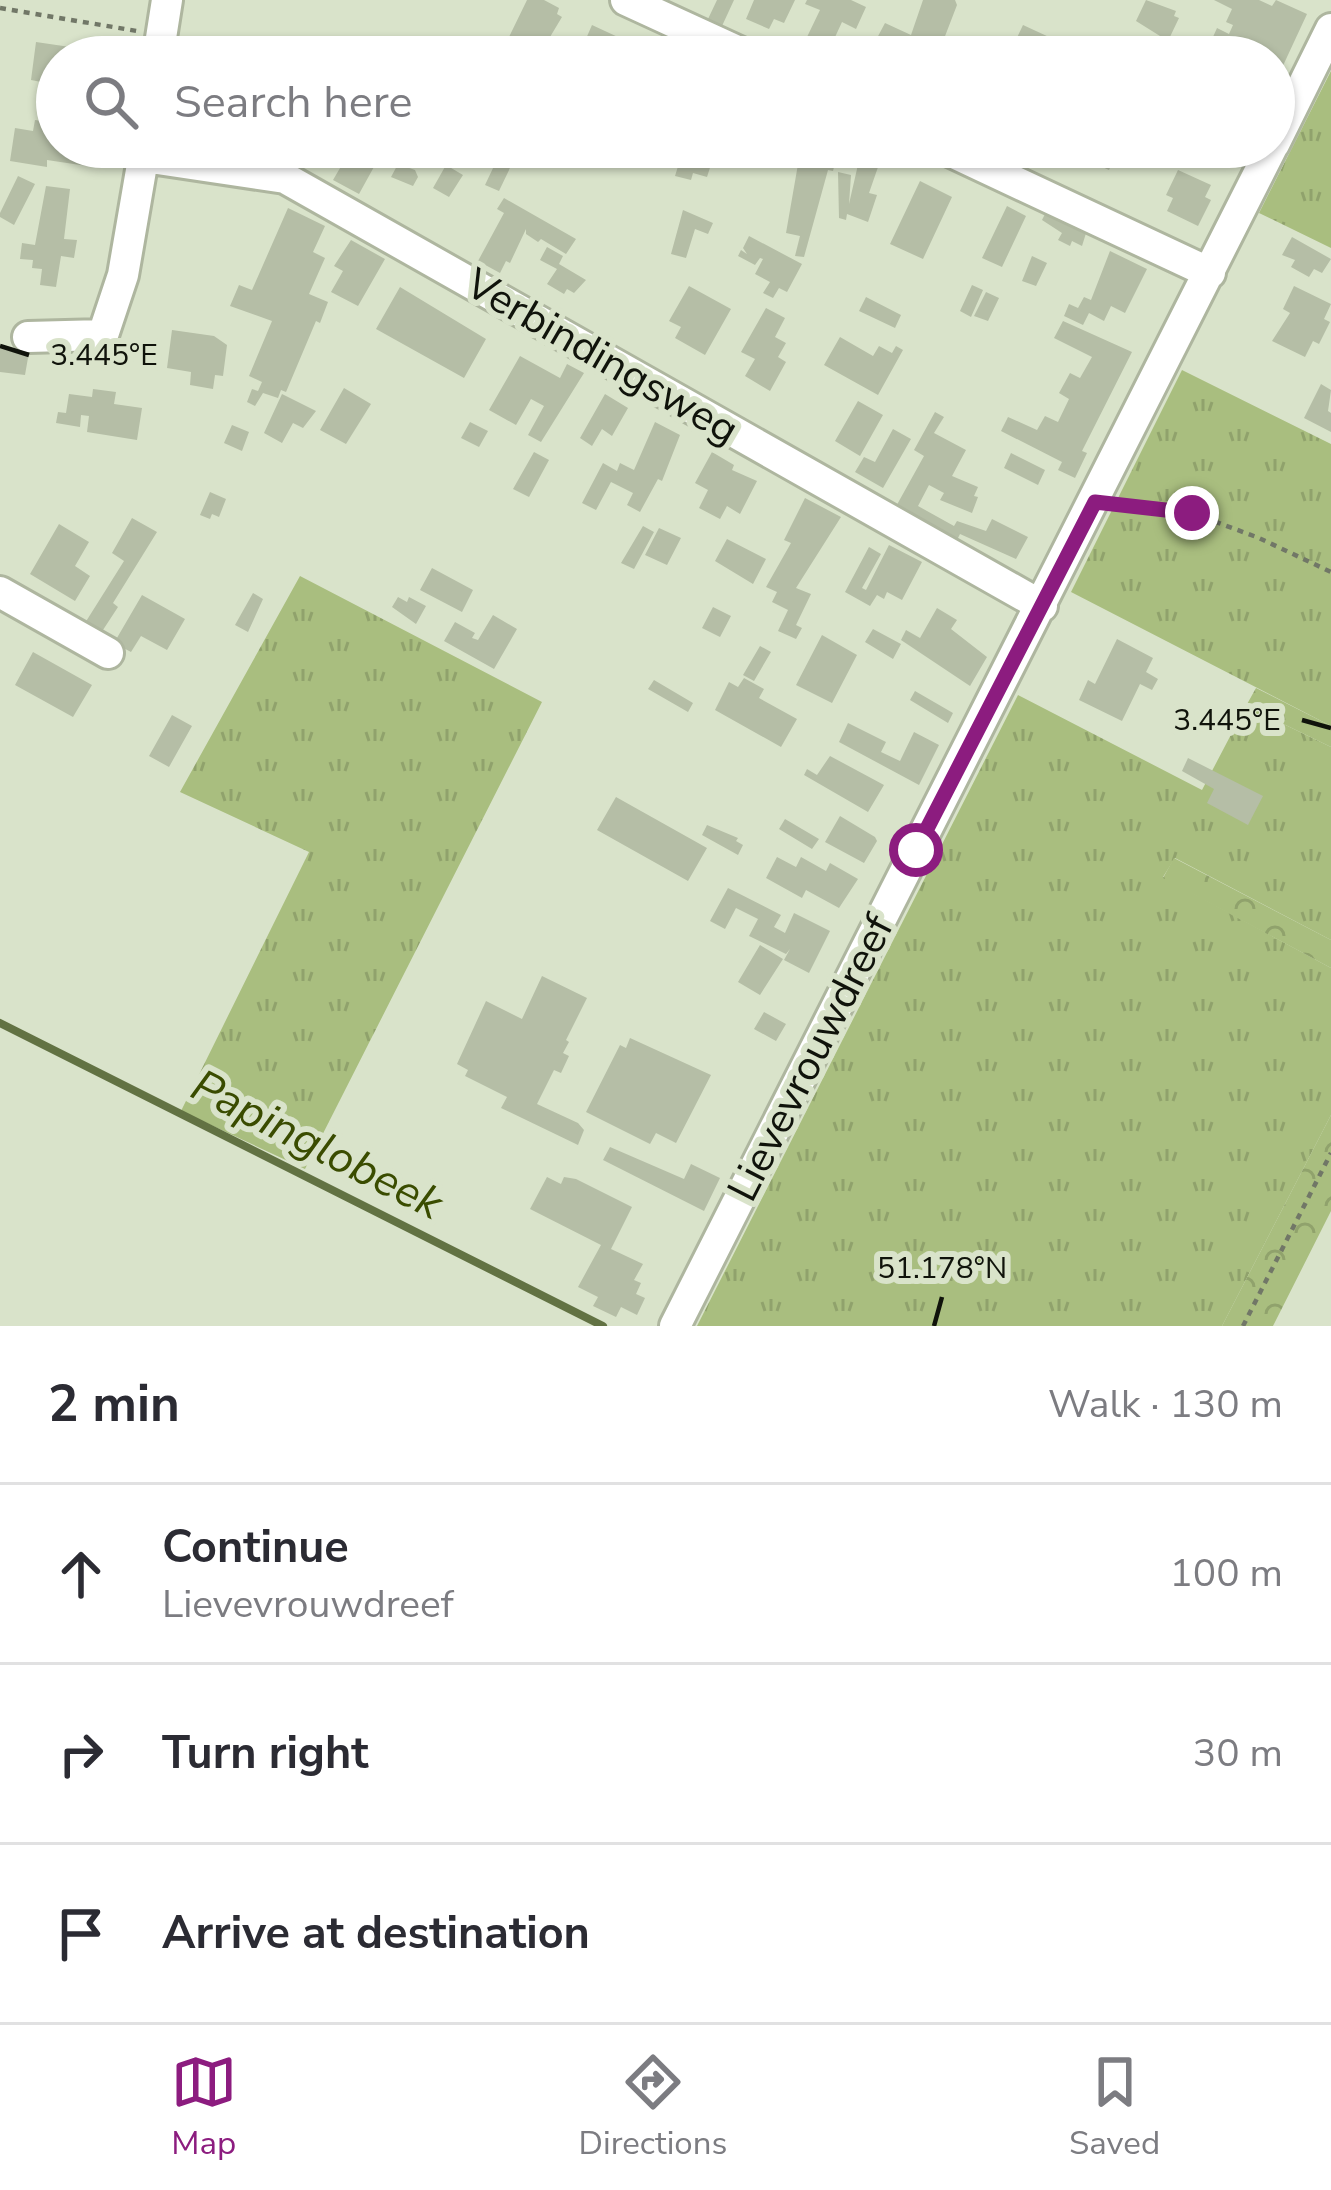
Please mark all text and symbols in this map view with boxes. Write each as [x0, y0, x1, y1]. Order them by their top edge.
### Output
search box [36, 36, 1295, 168]
icon: search [78, 69, 144, 135]
text: Search here [174, 72, 413, 133]
street label: Verbindingsweg [454, 255, 749, 458]
text: 3.445°E [50, 335, 158, 376]
route end [1165, 486, 1219, 540]
text: 3.445°E [1173, 700, 1281, 741]
route start [889, 823, 943, 877]
street label: Lievevrouwdreef [714, 904, 908, 1211]
water label: Papinglobeek [181, 1055, 455, 1235]
text: 51.178°N [877, 1248, 1007, 1289]
text: 2 min [48, 1369, 180, 1439]
text: Walk · 130 m [1048, 1378, 1283, 1431]
text: Continue [162, 1517, 349, 1578]
icon: ahead [48, 1541, 114, 1607]
text: 100 m [1169, 1547, 1283, 1600]
text: Lievevrouwdreef [162, 1578, 454, 1631]
icon: right [48, 1721, 114, 1787]
text: Turn right [162, 1723, 369, 1784]
text: 30 m [1193, 1727, 1283, 1780]
icon: arrive [48, 1901, 114, 1967]
text: Arrive at destination [162, 1903, 590, 1964]
tab: Map [171, 2049, 237, 2166]
tab: Directions [579, 2049, 727, 2166]
tab: Saved [1069, 2049, 1160, 2166]

